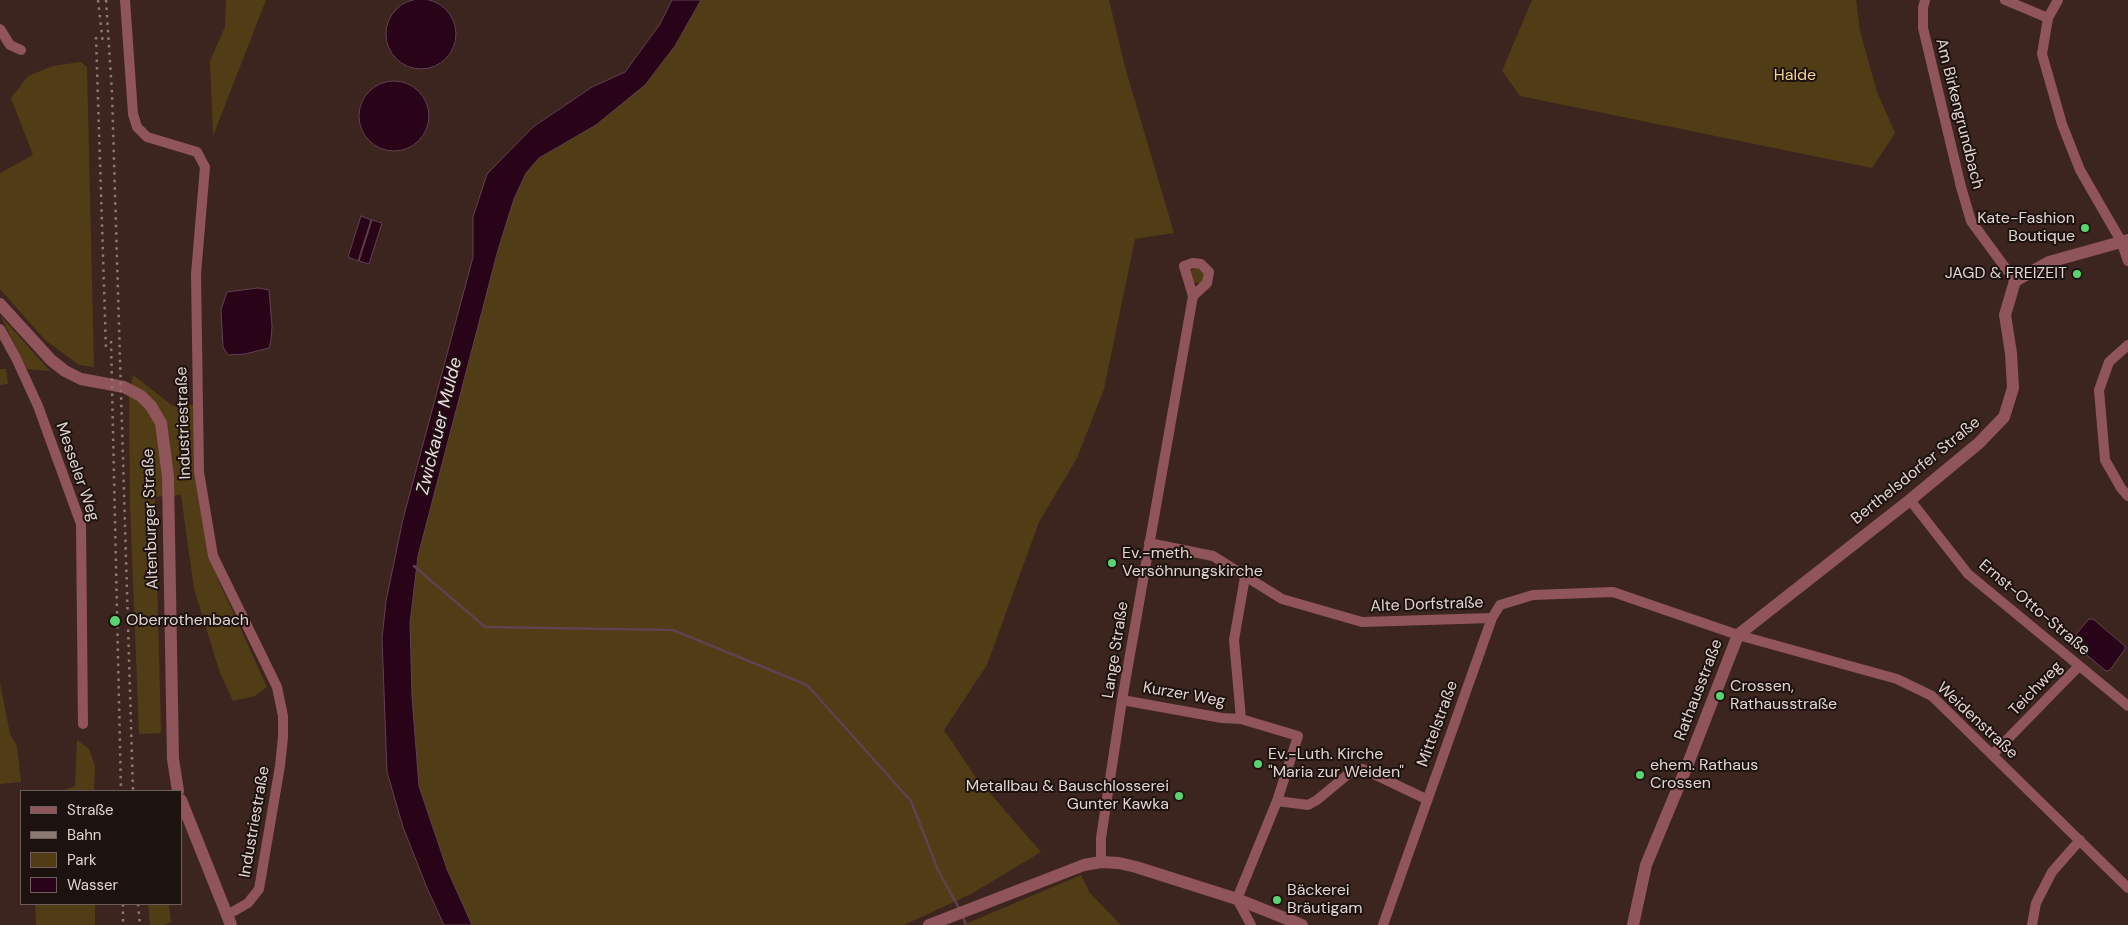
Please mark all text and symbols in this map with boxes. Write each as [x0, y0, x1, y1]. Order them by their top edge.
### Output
street label: Am Birkengrundbach [1931, 37, 1987, 191]
park label: Halde [1774, 66, 1816, 86]
place label: Kate-Fashion Boutique [1977, 209, 2075, 247]
marker: Kate-Fashion Boutique [2079, 222, 2091, 234]
place label: JAGD & FREIZEIT [1945, 264, 2067, 284]
marker: JAGD & FREIZEIT [2071, 268, 2083, 280]
water label: Zwickauer Mulde [413, 355, 467, 497]
street label: Industriestraße [172, 366, 196, 480]
street label: Berthelsdorfer Straße [1848, 413, 1984, 529]
street label: Messeler Weg [51, 420, 103, 524]
street label: Altenburger Straße [139, 448, 163, 590]
place label: Ev.-meth. Versöhnungskirche [1122, 544, 1263, 582]
street label: Ernst-Otto-Straße [1975, 556, 2093, 660]
marker: Ev.-meth. Versöhnungskirche [1106, 557, 1118, 569]
street label: Alte Dorfstraße [1370, 593, 1484, 617]
street label: Lange Straße [1099, 600, 1133, 700]
place label: Oberrothenbach [126, 611, 249, 631]
marker: Oberrothenbach [108, 614, 122, 628]
street label: Rathausstraße [1671, 637, 1727, 743]
street label: Teichweg [2005, 658, 2067, 720]
place label: Crossen, Rathausstraße [1730, 677, 1837, 715]
street label: Kurzer Weg [1141, 678, 1227, 712]
street label: Mittelstraße [1414, 678, 1462, 770]
street label: Weidenstraße [1932, 679, 2022, 763]
marker: Crossen, Rathausstraße [1714, 690, 1726, 702]
place label: Ev.-Luth. Kirche "Maria zur Weiden" [1268, 745, 1404, 783]
place label: ehem. Rathaus Crossen [1650, 756, 1758, 794]
marker: Ev.-Luth. Kirche "Maria zur Weiden" [1252, 758, 1264, 770]
street label: Industriestraße [236, 765, 274, 879]
marker: ehem. Rathaus Crossen [1634, 769, 1646, 781]
place label: Metallbau & Bauschlosserei Gunter Kawka [966, 777, 1169, 815]
legend [20, 790, 182, 905]
marker: Metallbau & Bauschlosserei Gunter Kawka [1173, 790, 1185, 802]
text: Straße [67, 800, 114, 820]
text: Bahn [67, 825, 101, 845]
text: Park [67, 850, 97, 870]
text: Wasser [67, 875, 118, 895]
place label: Bäckerei Bräutigam [1287, 881, 1362, 919]
marker: Bäckerei Bräutigam [1271, 894, 1283, 906]

